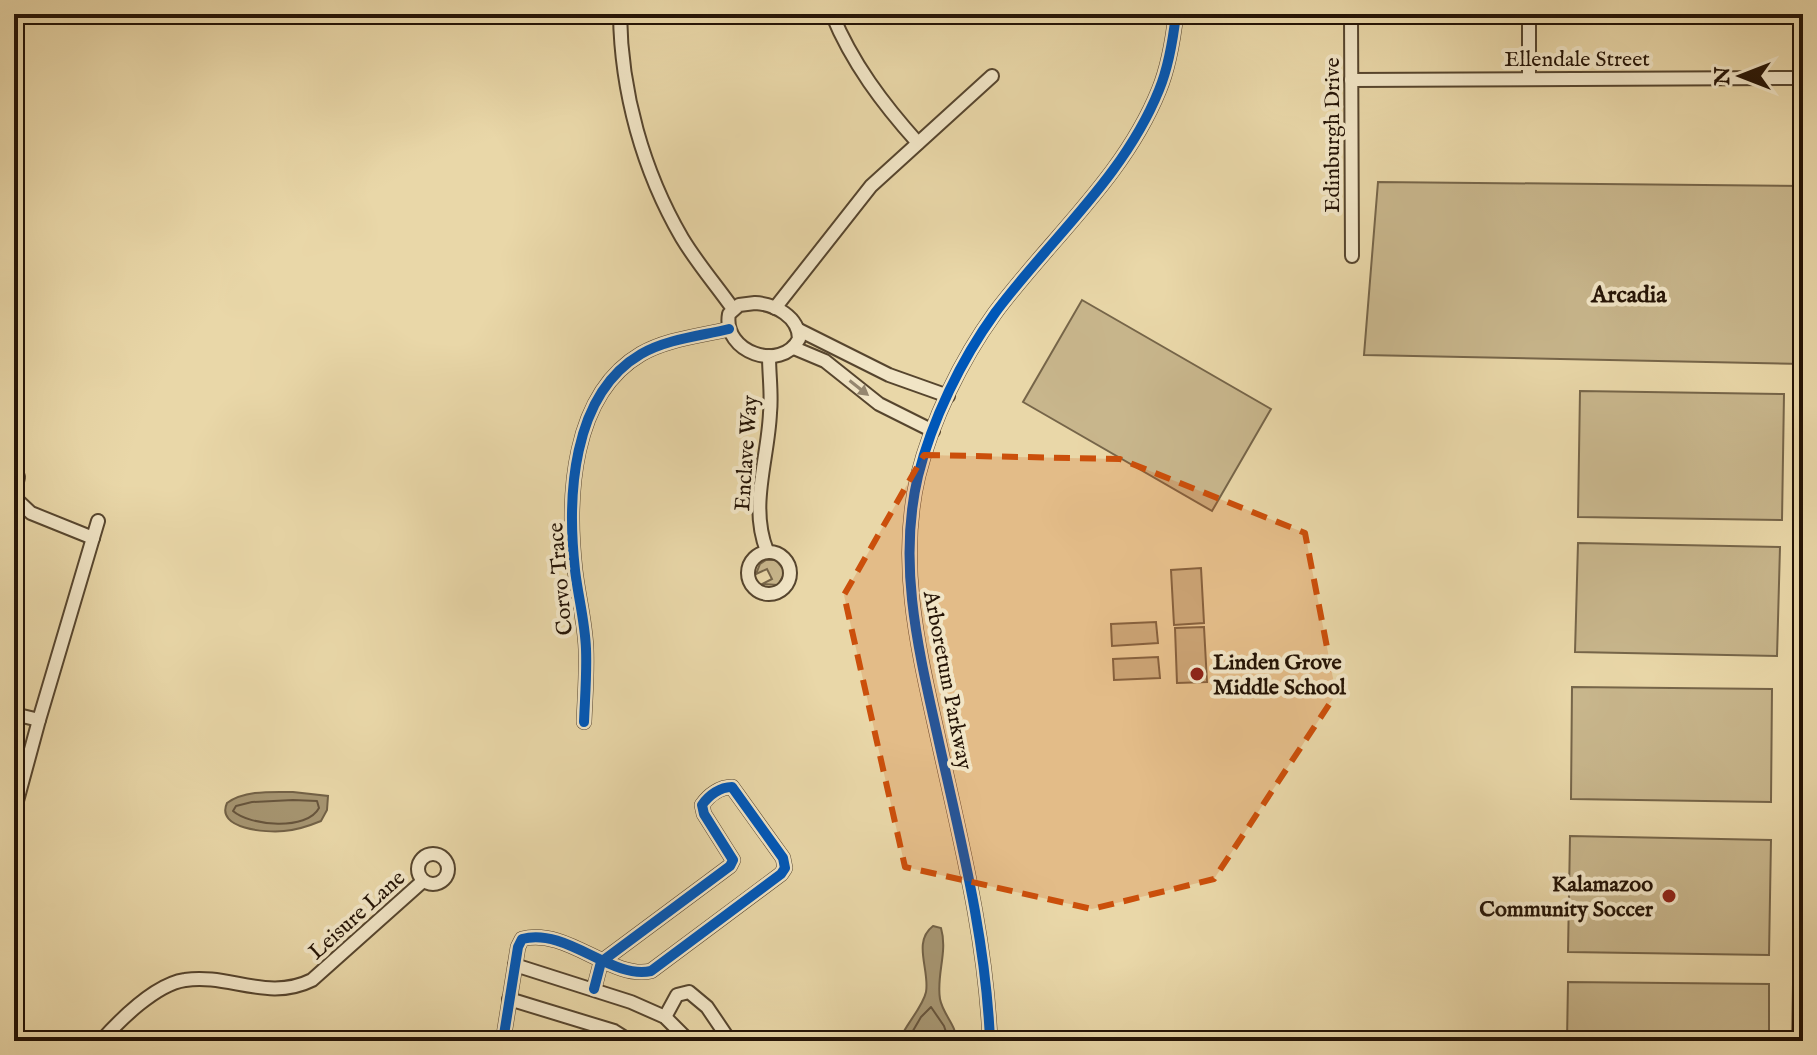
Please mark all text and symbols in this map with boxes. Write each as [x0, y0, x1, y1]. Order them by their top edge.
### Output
north arrow [1701, 36, 1781, 116]
street label: Ellendale Street [1504, 46, 1650, 74]
street label: Edinburgh Drive [1319, 57, 1347, 213]
text: N [1709, 66, 1737, 87]
district label: Arcadia [1590, 280, 1667, 311]
one-way arrow [849, 380, 869, 396]
street label: Enclave Way [729, 394, 765, 512]
street label: Corvo Trace [542, 521, 580, 636]
street label: Arboretum Parkway [916, 588, 978, 772]
place label: Linden Grove Middle School [1213, 649, 1347, 702]
marker: Linden Grove Middle School [1188, 665, 1206, 683]
street label: Leisure Lane [303, 865, 412, 966]
place label: Kalamazoo Community Soccer [1479, 871, 1654, 924]
marker: Kalamazoo Community Soccer [1660, 887, 1678, 905]

